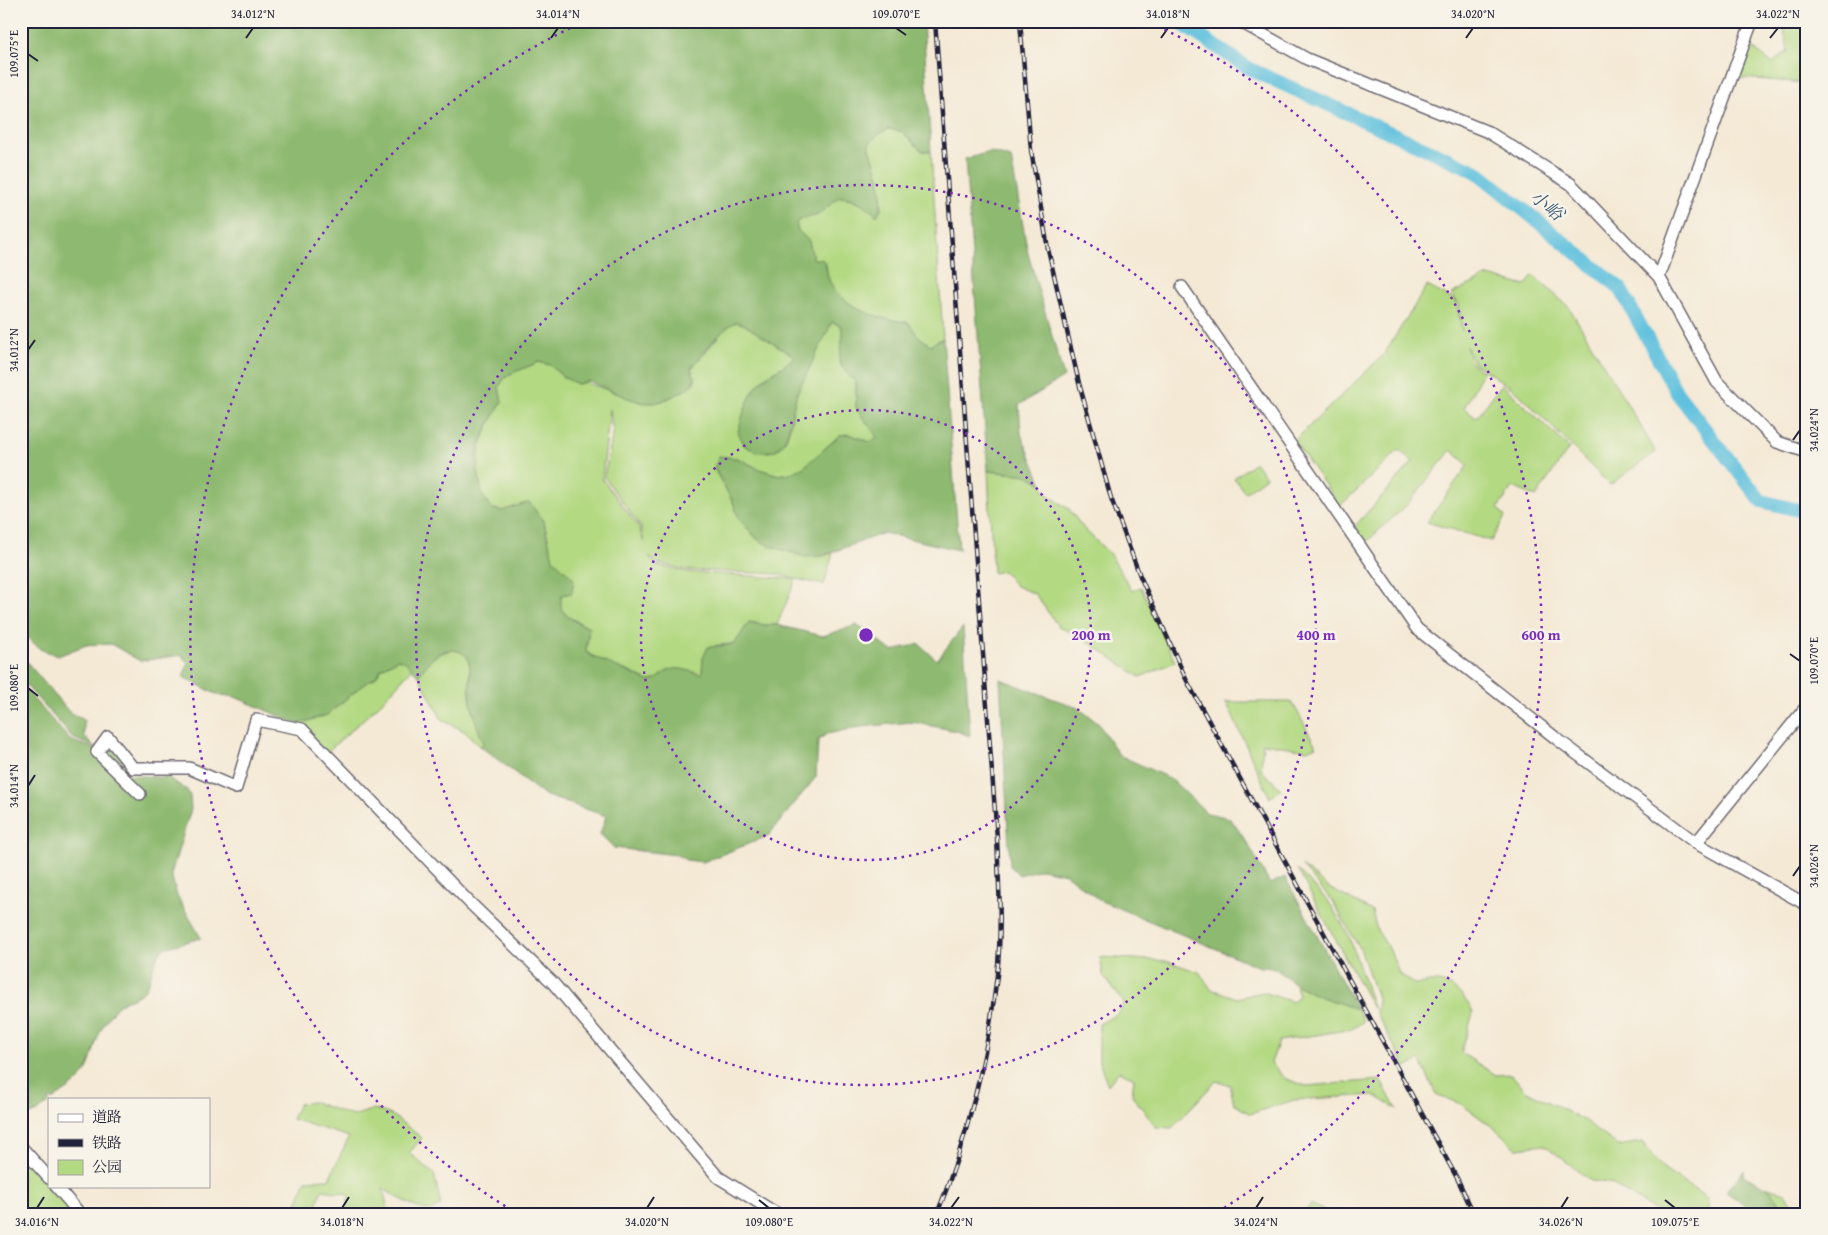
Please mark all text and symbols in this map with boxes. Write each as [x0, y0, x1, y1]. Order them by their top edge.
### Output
text: 34.012°N [231, 5, 275, 22]
text: 34.014°N [536, 5, 580, 22]
text: 109.070°E [872, 5, 920, 22]
text: 34.018°N [1146, 5, 1190, 22]
text: 34.020°N [1451, 5, 1495, 22]
text: 34.022°N [1756, 5, 1800, 22]
text: 109.075°E [5, 30, 22, 78]
water label: 小峪 [1525, 183, 1571, 228]
text: 34.012°N [5, 328, 22, 372]
text: 34.024°N [1805, 408, 1822, 452]
text: 200 m [1071, 624, 1111, 645]
text: 400 m [1296, 624, 1336, 645]
text: 600 m [1521, 624, 1561, 645]
centre of rings [857, 626, 875, 644]
text: 109.070°E [1805, 637, 1822, 685]
text: 109.080°E [5, 664, 22, 712]
text: 34.014°N [5, 764, 22, 808]
text: 34.026°N [1805, 844, 1822, 888]
legend [48, 1098, 210, 1188]
text: 道路 [92, 1106, 122, 1127]
text: 铁路 [92, 1132, 122, 1153]
text: 公园 [92, 1156, 122, 1177]
text: 34.016°N [15, 1213, 59, 1230]
text: 34.018°N [320, 1213, 364, 1230]
text: 34.020°N [625, 1213, 669, 1230]
text: 109.080°E [745, 1213, 793, 1230]
text: 34.022°N [929, 1213, 973, 1230]
text: 34.024°N [1234, 1213, 1278, 1230]
text: 34.026°N [1539, 1213, 1583, 1230]
text: 109.075°E [1651, 1213, 1699, 1230]

